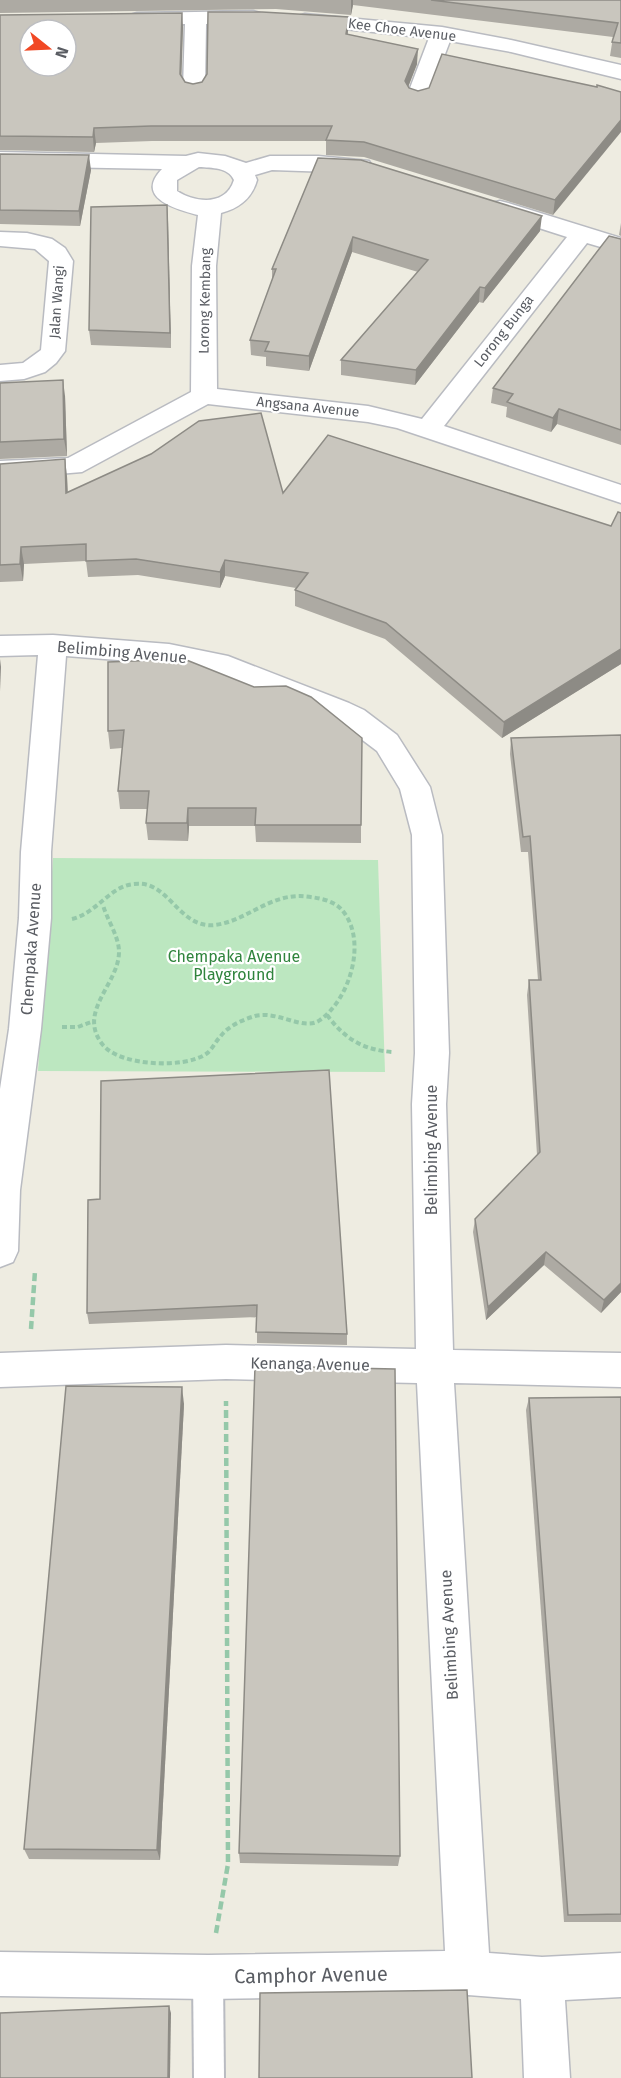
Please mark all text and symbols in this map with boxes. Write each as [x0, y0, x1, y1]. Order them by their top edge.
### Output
street label: Kee Choe Avenue [347, 15, 457, 45]
north arrow [18, 18, 78, 78]
text: N [51, 45, 72, 60]
street label: Lorong Kembang [196, 247, 214, 354]
street label: Jalan Wangi [46, 265, 68, 339]
street label: Lorong Bunga [471, 292, 537, 370]
street label: Angsana Avenue [256, 393, 360, 421]
street label: Belimbing Avenue [56, 637, 188, 667]
street label: Chempaka Avenue [17, 882, 45, 1016]
park label: Chempaka Avenue Playground [168, 947, 300, 984]
street label: Belimbing Avenue [422, 1085, 441, 1215]
street label: Kenanga Avenue [250, 1353, 370, 1375]
street label: Belimbing Avenue [436, 1569, 462, 1701]
street label: Camphor Avenue [234, 1962, 388, 1988]

